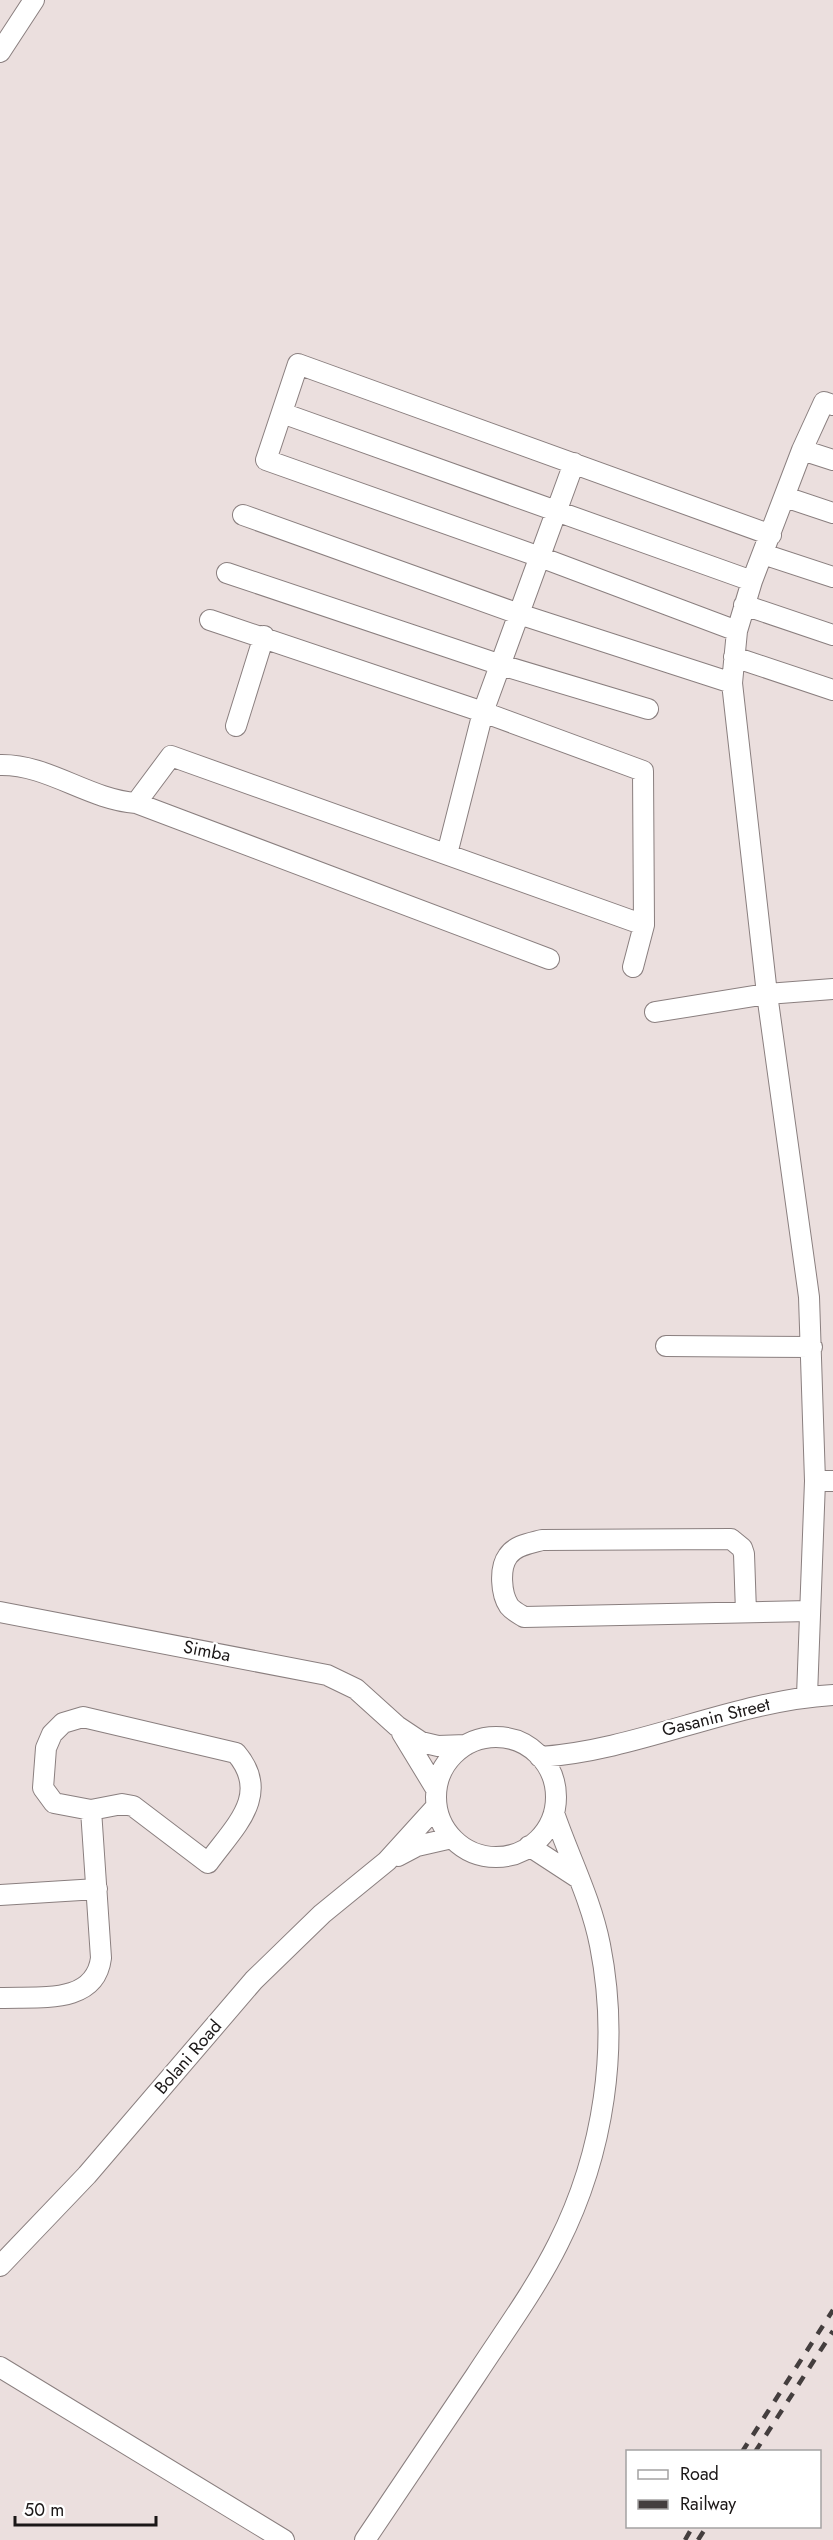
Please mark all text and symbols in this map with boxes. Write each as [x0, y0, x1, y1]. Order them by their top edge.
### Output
street label: Simba [181, 1634, 233, 1668]
street label: Gasanin Street [659, 1691, 773, 1743]
street label: Bolani Road [148, 2014, 228, 2100]
legend [626, 2450, 821, 2528]
text: Road [680, 2461, 719, 2487]
scale bar [15, 2489, 156, 2527]
text: Railway [680, 2491, 736, 2517]
text: 50 m [24, 2497, 64, 2523]

